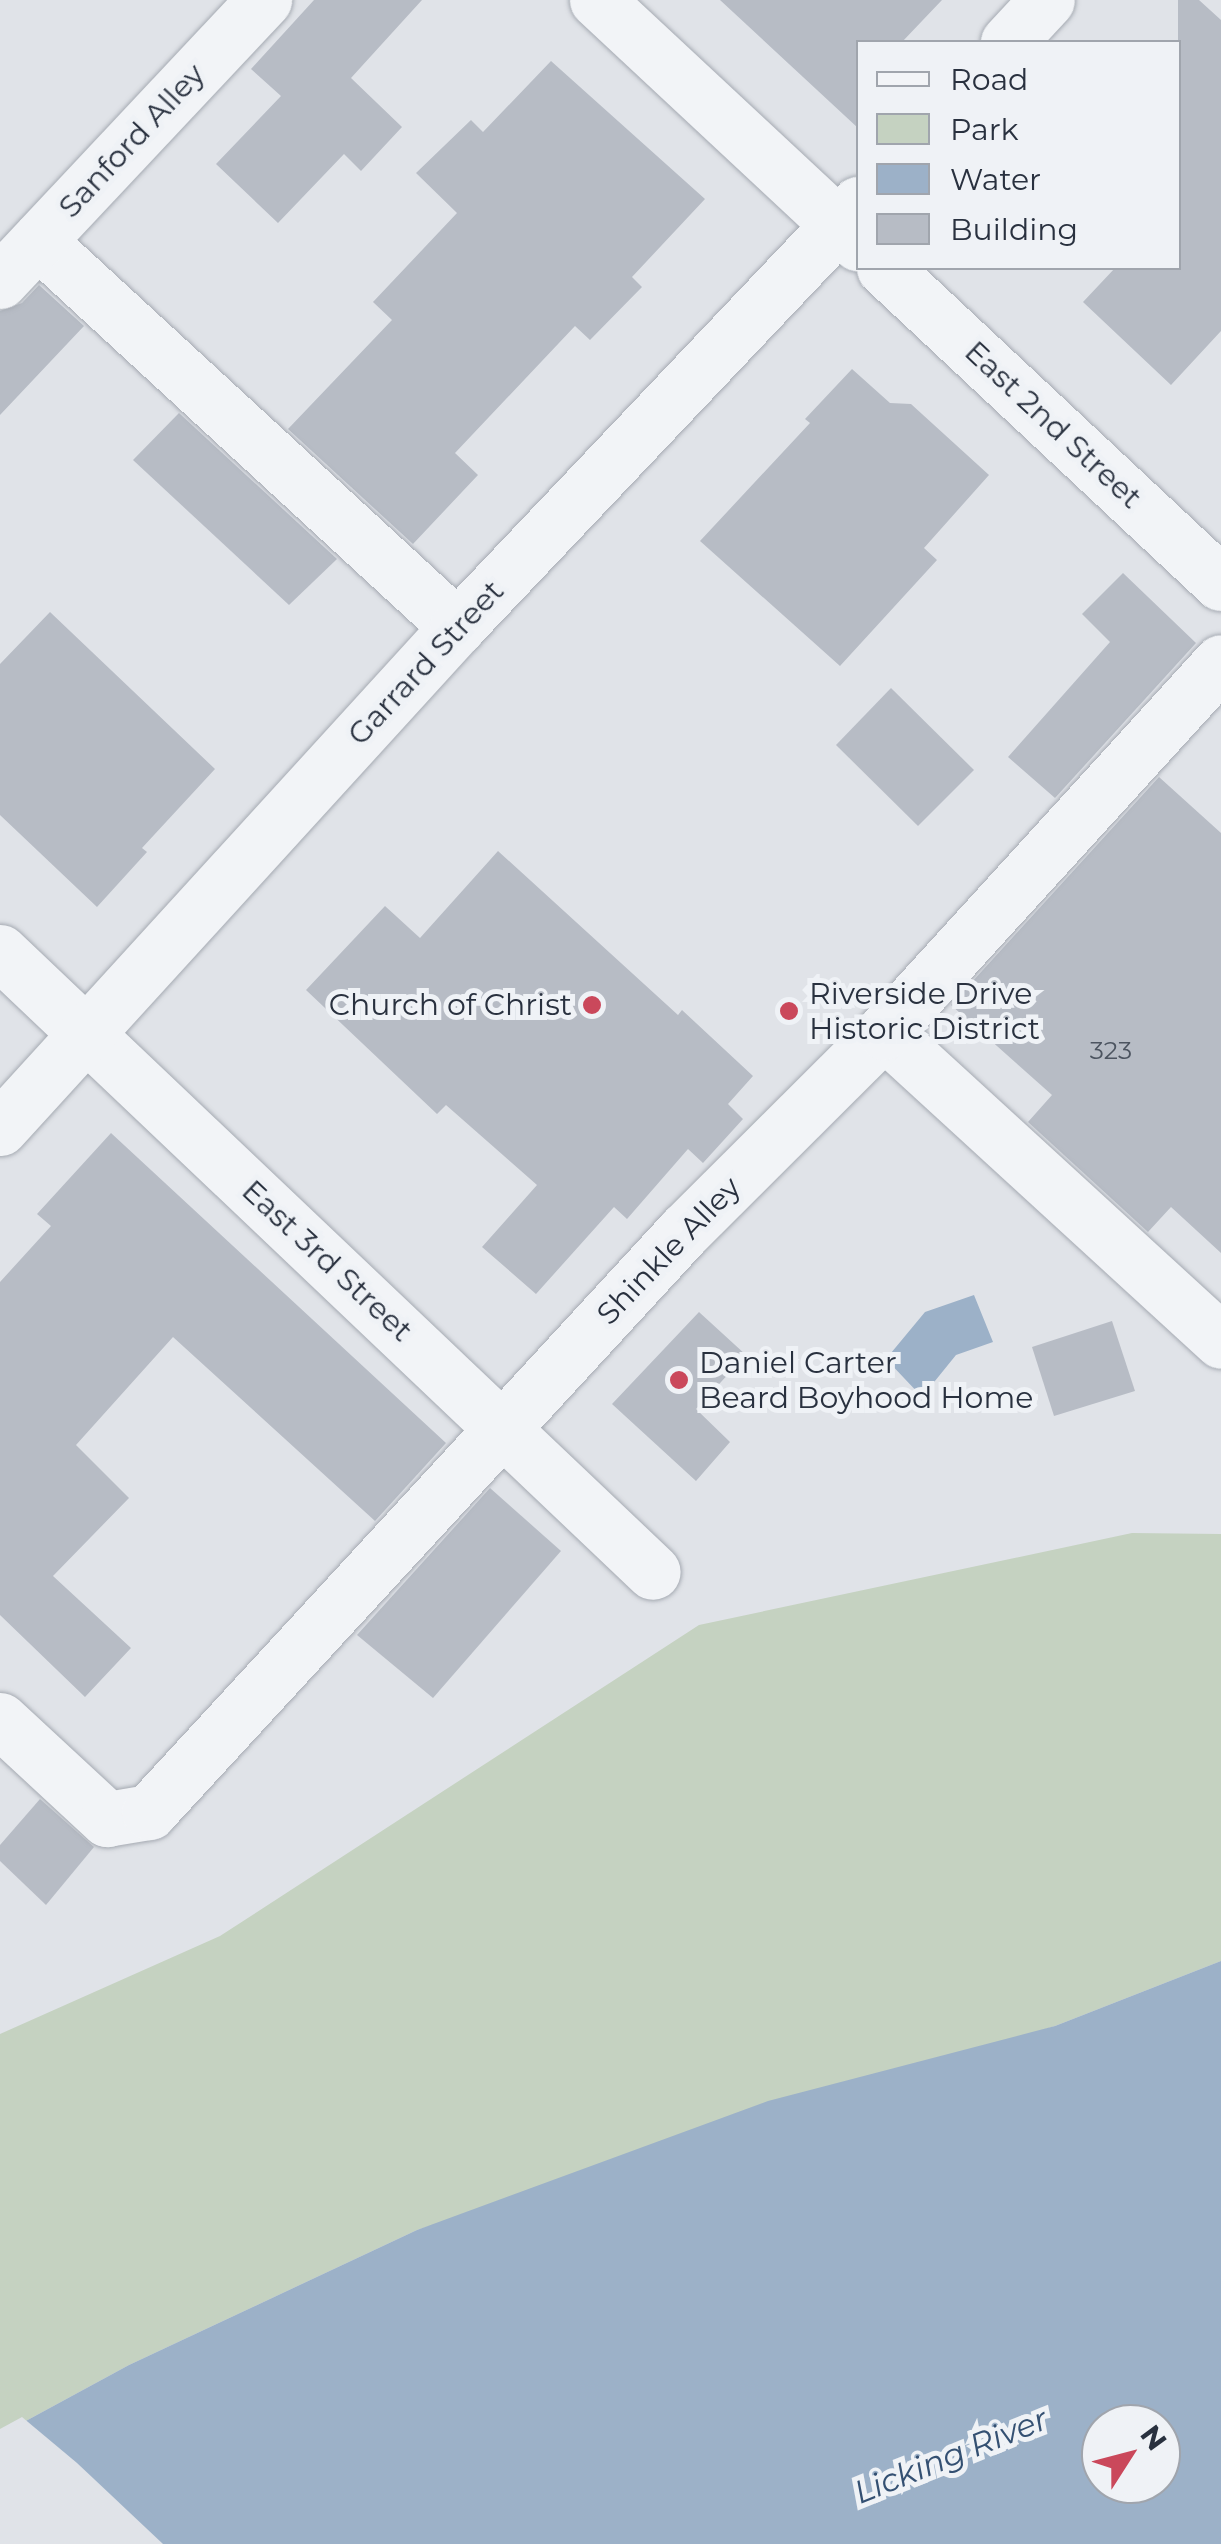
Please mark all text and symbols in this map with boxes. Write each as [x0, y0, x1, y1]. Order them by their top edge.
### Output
legend [856, 40, 1181, 270]
street label: Sanford Alley [52, 57, 212, 225]
text: Road [950, 61, 1028, 98]
text: Park [950, 111, 1019, 148]
text: Water [950, 161, 1041, 198]
text: Building [950, 211, 1078, 248]
street label: East 2nd Street [957, 334, 1149, 516]
street label: Garrard Street [341, 573, 511, 753]
place label: Riverside Drive Historic District [809, 976, 1040, 1046]
place label: Church of Christ [329, 987, 572, 1023]
marker: Church of Christ [581, 994, 603, 1016]
marker: Riverside Drive Historic District [778, 1000, 800, 1022]
house number: 323 [1090, 1035, 1132, 1065]
street label: Shinkle Alley [590, 1170, 748, 1332]
street label: East 3rd Street [234, 1173, 420, 1349]
place label: Daniel Carter Beard Boyhood Home [699, 1345, 1033, 1416]
marker: Daniel Carter Beard Boyhood Home [668, 1369, 690, 1391]
water label: Licking River [849, 2400, 1053, 2512]
north arrow [1081, 2404, 1181, 2504]
text: N [1133, 2418, 1174, 2457]

